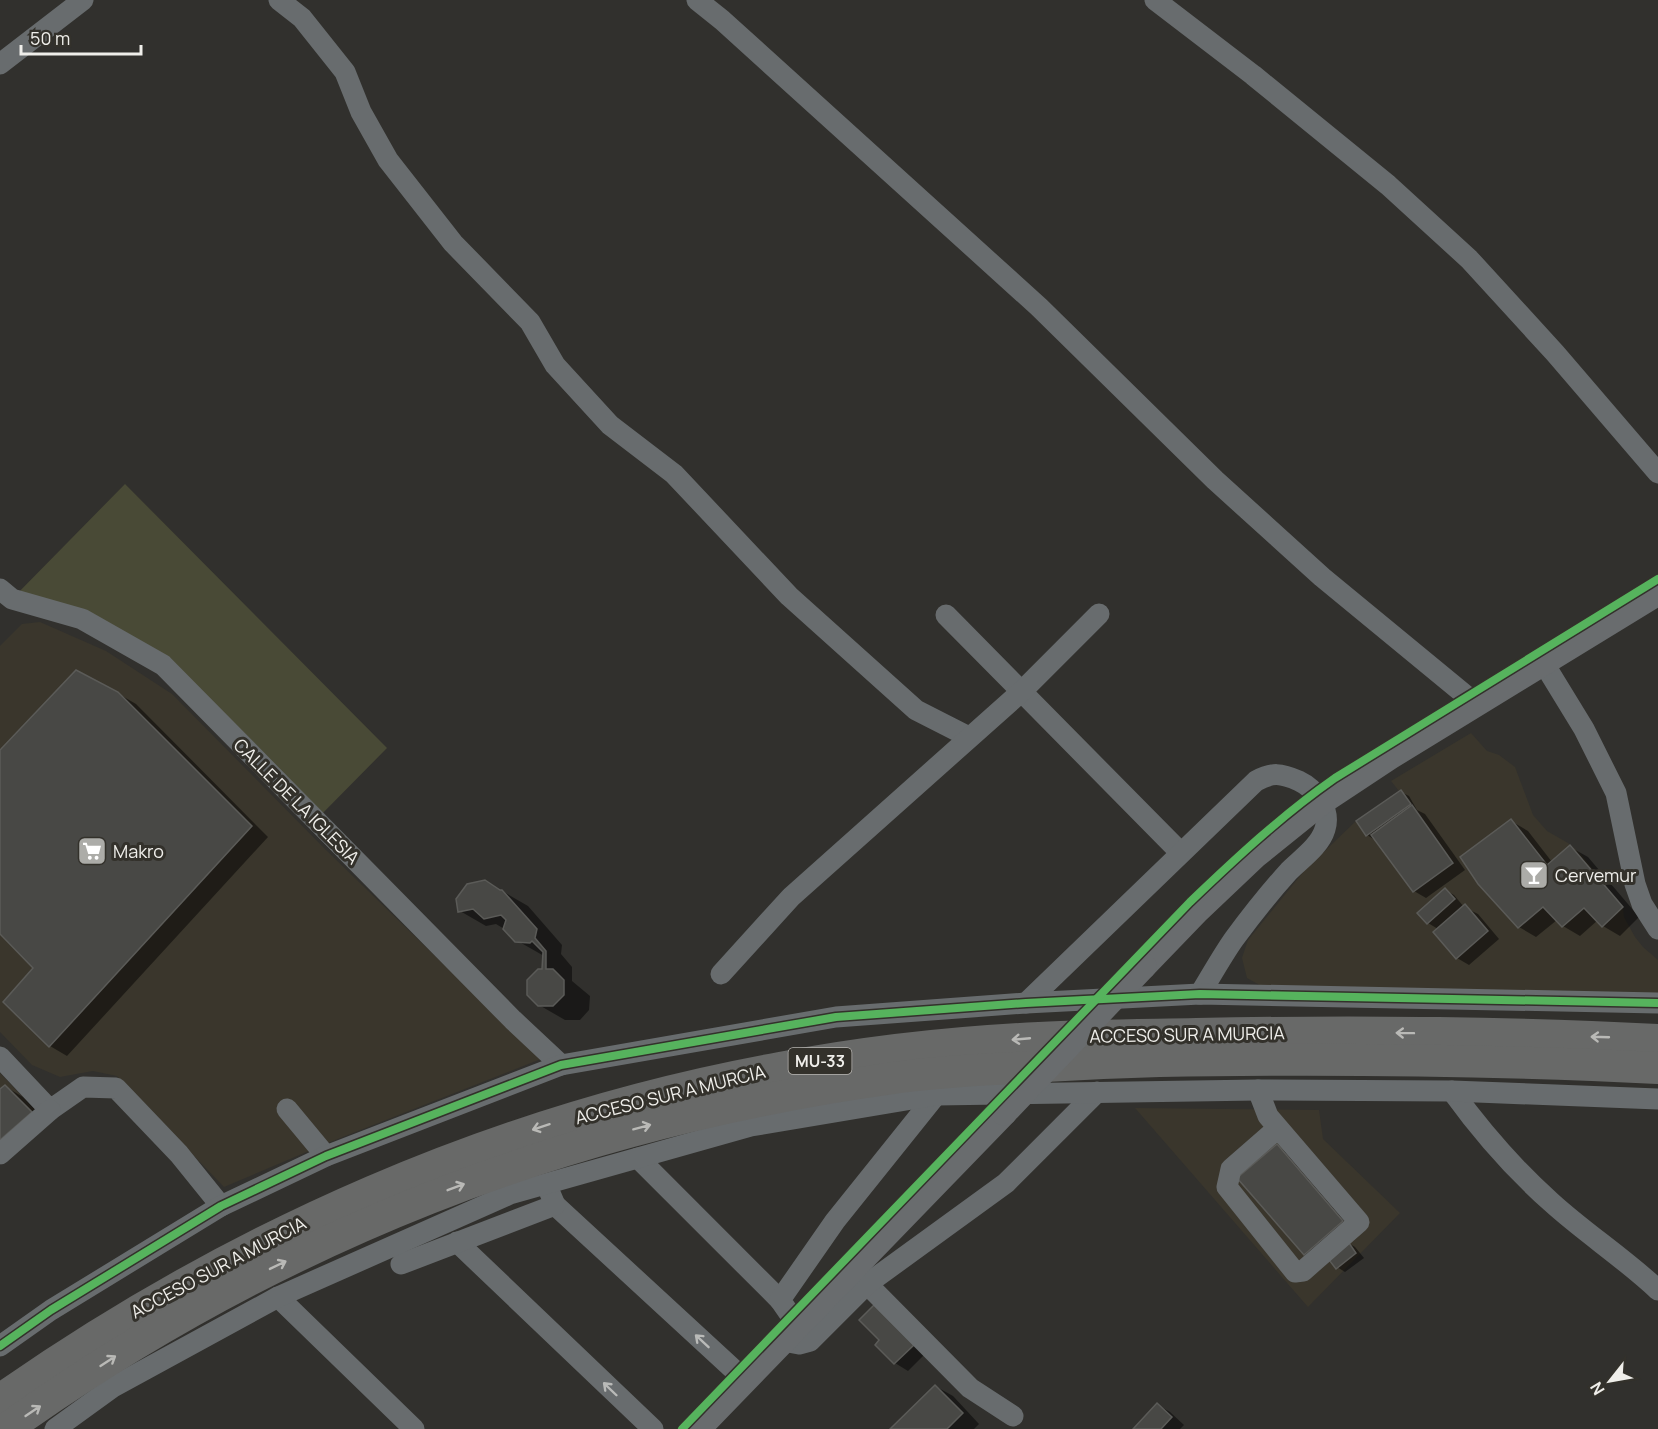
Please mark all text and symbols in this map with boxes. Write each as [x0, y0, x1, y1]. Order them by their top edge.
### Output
scale bar [21, 18, 141, 56]
text: 50 m [30, 26, 70, 50]
street label: CALLE DE LA IGLESIA [229, 733, 366, 870]
supermarket icon: Makro [76, 835, 108, 867]
place label: Makro [113, 839, 164, 863]
bar icon: Cervemur [1518, 859, 1550, 891]
place label: Cervemur [1555, 863, 1637, 887]
street label: ACCESO SUR A MURCIA [1089, 1020, 1285, 1048]
one-way arrow [1395, 1027, 1415, 1039]
one-way arrow [1590, 1032, 1610, 1043]
one-way arrow [1011, 1034, 1031, 1045]
road number: MU-33 [788, 1048, 852, 1074]
street label: ACCESO SUR A MURCIA [572, 1059, 768, 1129]
one-way arrow [632, 1121, 651, 1133]
one-way arrow [532, 1123, 551, 1134]
one-way arrow [447, 1181, 465, 1192]
street label: ACCESO SUR A MURCIA [126, 1210, 310, 1323]
one-way arrow [268, 1259, 286, 1270]
one-way arrow [694, 1334, 709, 1348]
north arrow [1580, 1351, 1640, 1411]
one-way arrow [99, 1355, 116, 1367]
text: N [1585, 1378, 1610, 1399]
one-way arrow [603, 1381, 618, 1396]
one-way arrow [24, 1405, 40, 1417]

